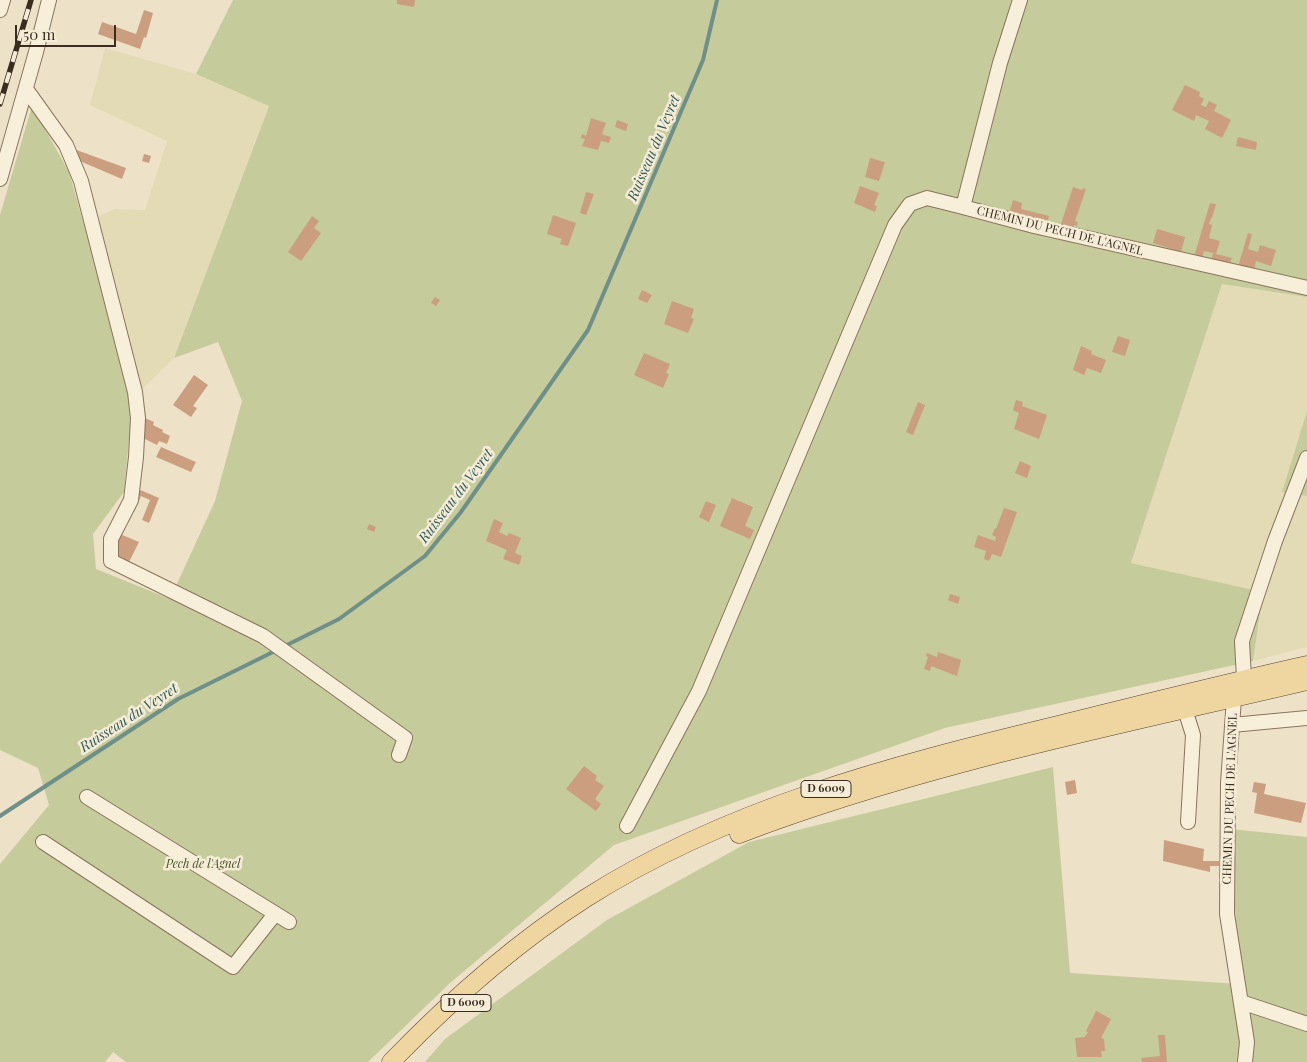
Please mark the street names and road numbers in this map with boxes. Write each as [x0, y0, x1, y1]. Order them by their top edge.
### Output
street label: CHEMIN DU PECH DE L'AGNEL [975, 203, 1145, 259]
street label: CHEMIN DU PECH DE L'AGNEL [1220, 713, 1240, 885]
road number: D 6009 [801, 781, 851, 798]
road number: D 6009 [441, 994, 491, 1011]

